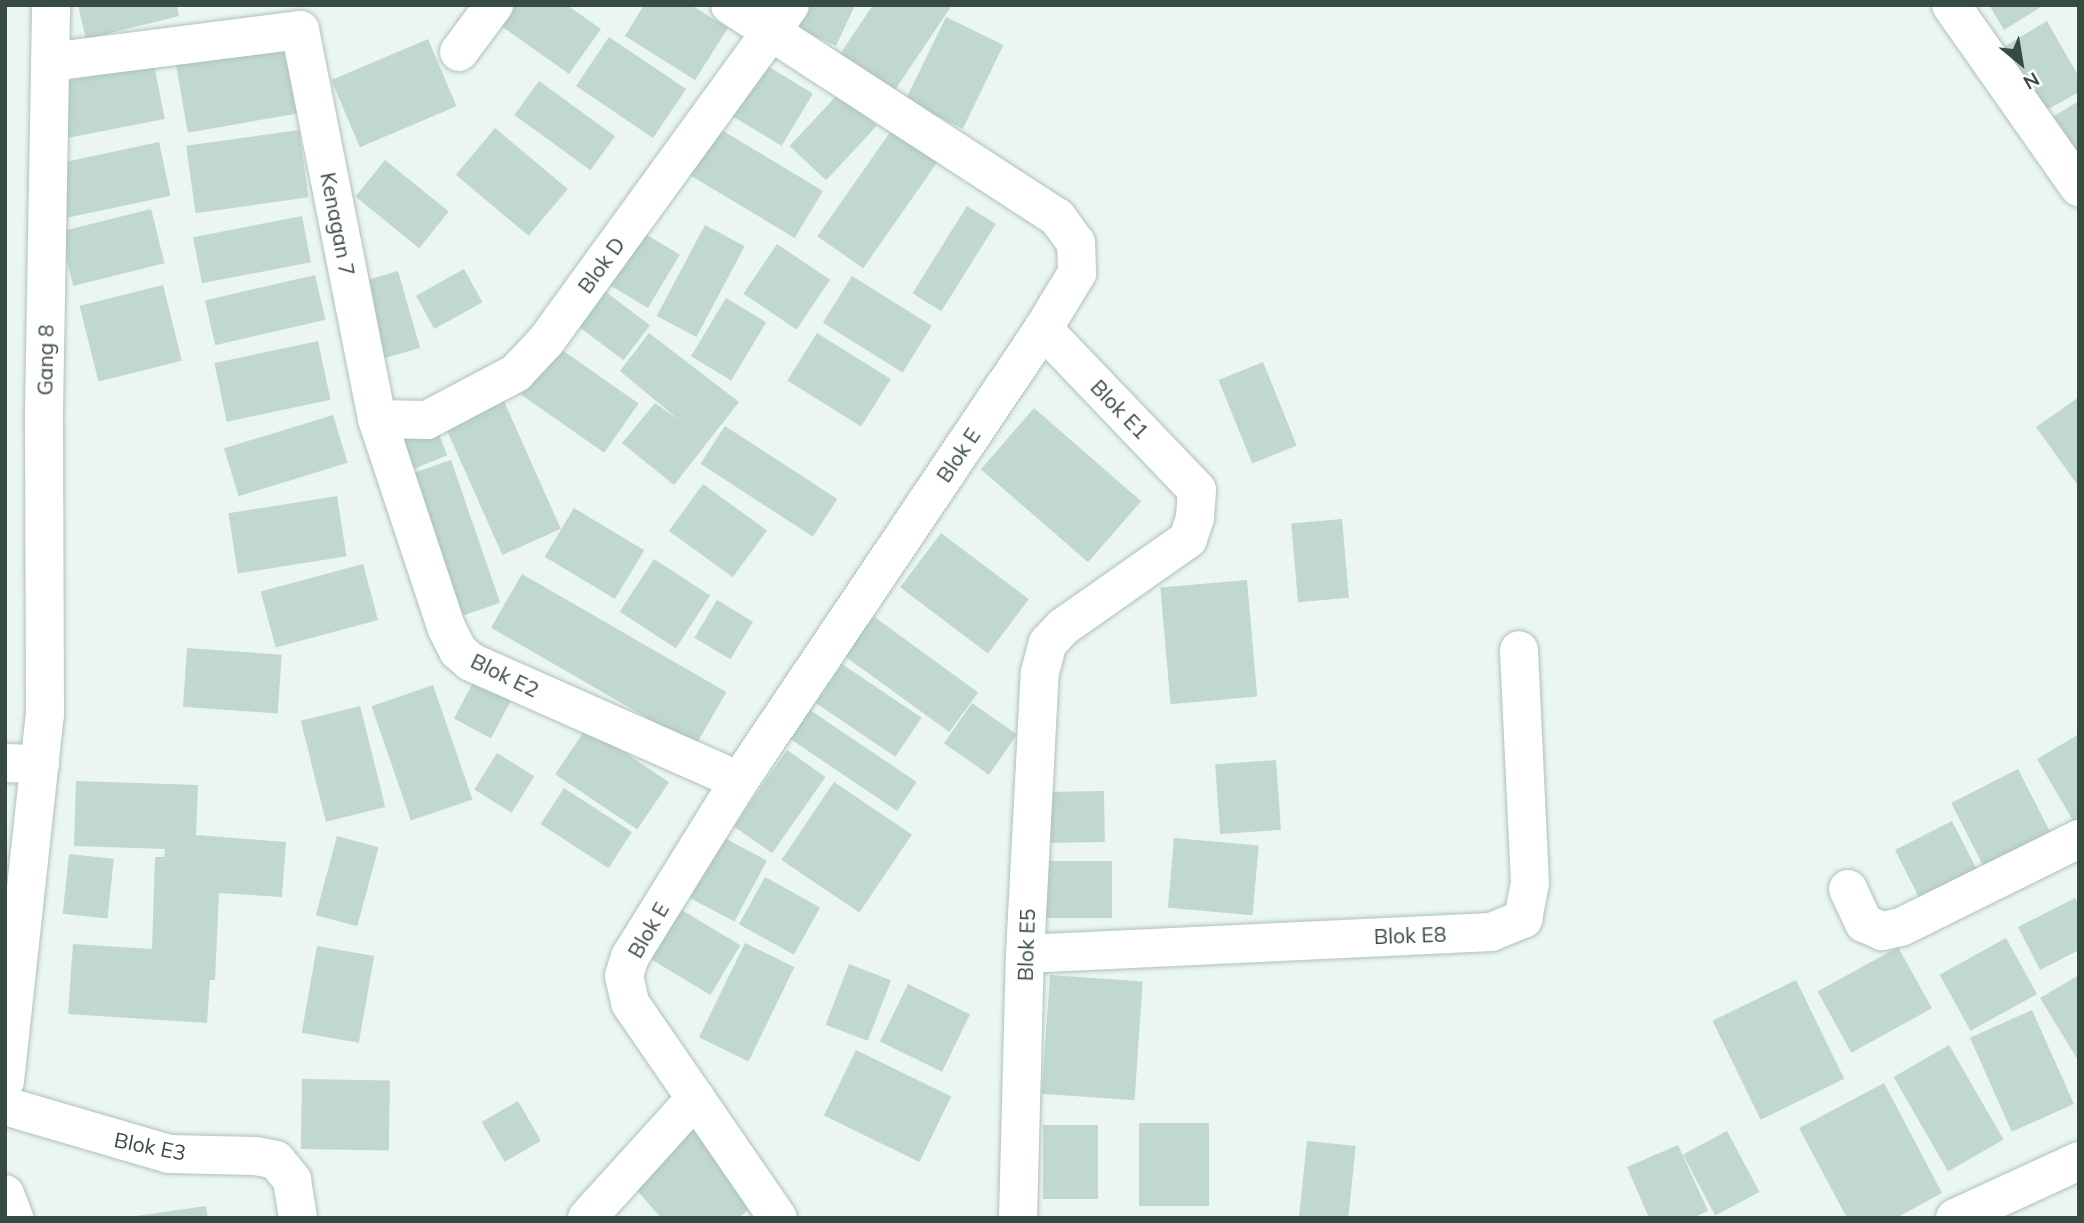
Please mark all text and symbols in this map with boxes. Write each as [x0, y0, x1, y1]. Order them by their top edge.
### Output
north arrow [1986, 28, 2056, 98]
text: N [2019, 67, 2044, 95]
street label: Kenagan 7 [316, 170, 360, 278]
street label: Blok D [572, 232, 630, 298]
street label: Gang 8 [32, 324, 58, 396]
street label: Blok E1 [1086, 374, 1154, 444]
street label: Blok E [931, 423, 985, 487]
street label: Blok E2 [467, 648, 543, 702]
street label: Blok E [622, 898, 674, 962]
street label: Blok E5 [1012, 908, 1040, 982]
street label: Blok E8 [1373, 921, 1447, 949]
street label: Blok E3 [112, 1127, 188, 1165]

